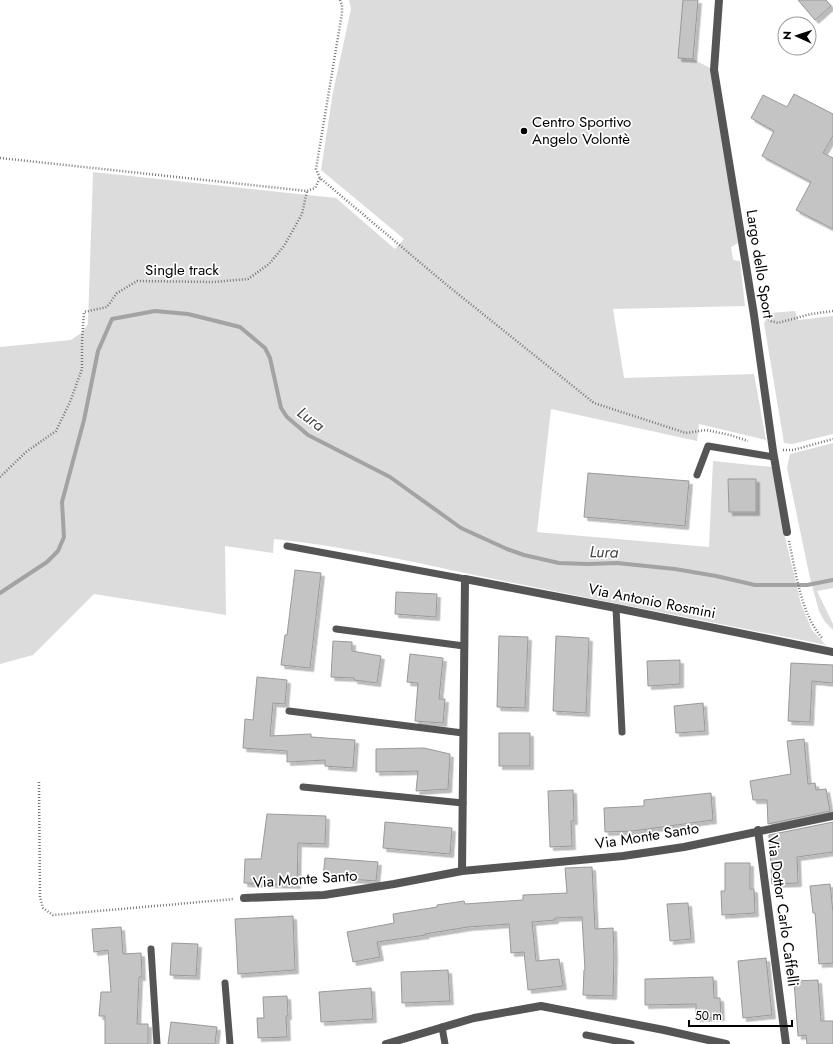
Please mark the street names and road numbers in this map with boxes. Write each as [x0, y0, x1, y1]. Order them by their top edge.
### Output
street label: Largo dello Sport [741, 208, 780, 320]
street label: Single track [145, 259, 219, 281]
street label: Via Antonio Rosmini [586, 578, 718, 624]
street label: Via Monte Santo [594, 817, 700, 855]
street label: Via Dottor Carlo Caffelli [762, 834, 804, 988]
street label: Via Monte Santo [252, 864, 358, 894]

